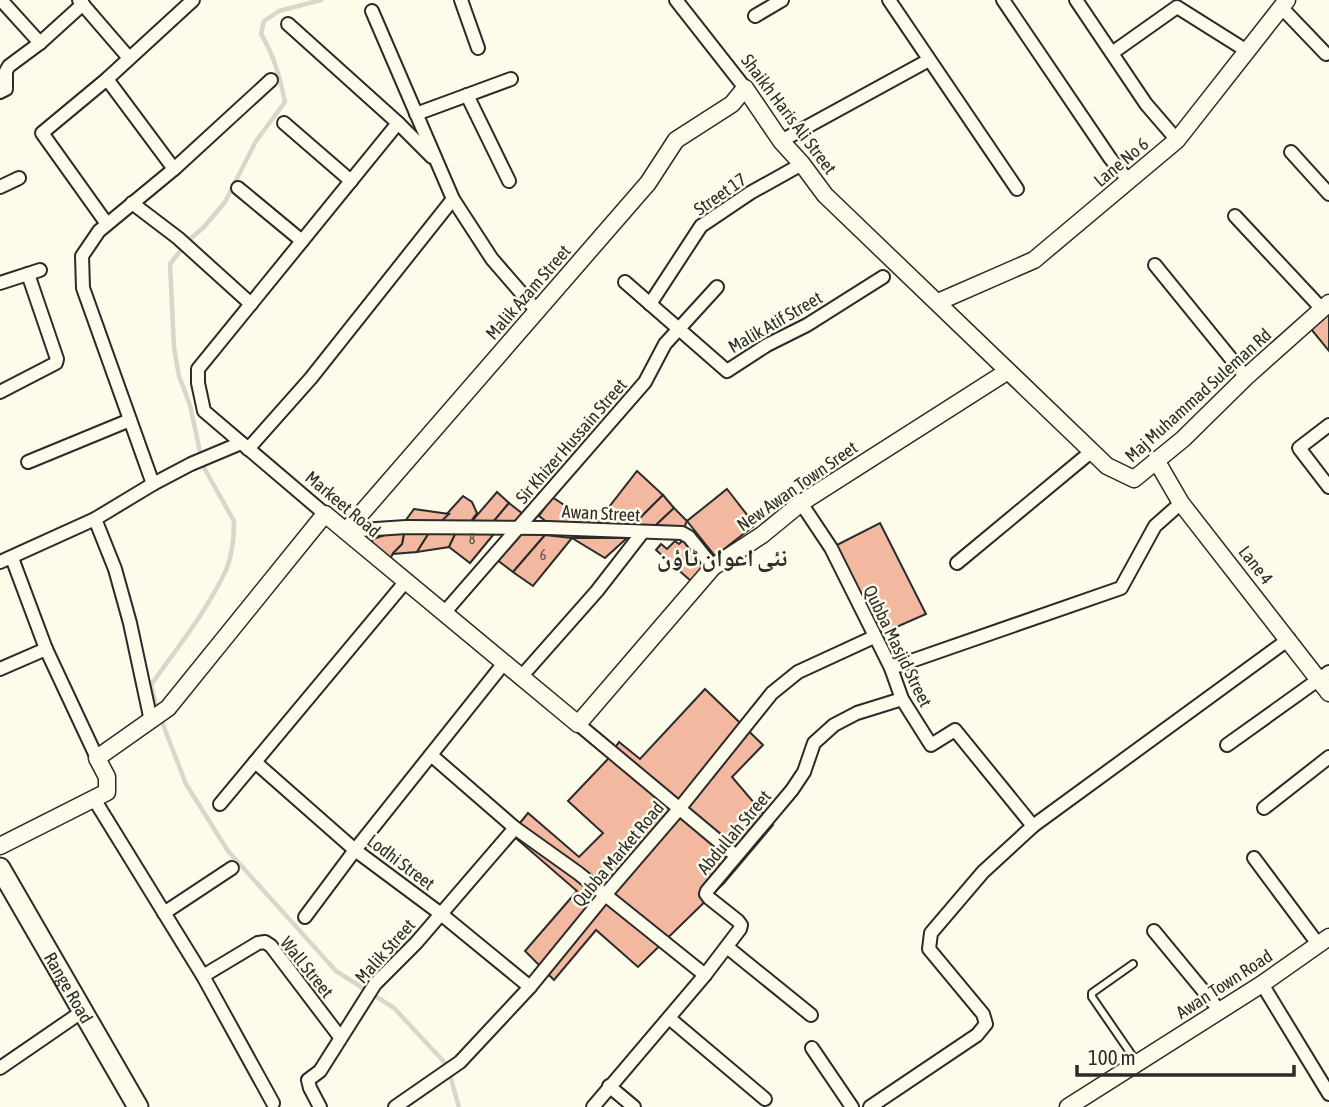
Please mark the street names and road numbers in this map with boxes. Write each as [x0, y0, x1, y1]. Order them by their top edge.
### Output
street label: Shaikh Haris Ali Street [737, 50, 841, 178]
street label: Lane No 6 [1089, 133, 1153, 191]
street label: Street 17 [690, 169, 750, 219]
street label: Malik Azam Street [481, 240, 575, 344]
street label: Malik Atif Street [724, 287, 826, 357]
street label: Maj Muhammad Suleman Rd [1121, 324, 1275, 466]
street label: Sir Khizer Hussain Street [511, 374, 631, 508]
street label: New Awan Town Sreet [733, 437, 861, 535]
street label: Markeet Road [301, 467, 385, 541]
street label: Awan Street [561, 500, 641, 526]
street label: Lane 4 [1234, 542, 1278, 588]
street label: Qubba Masjid Street [859, 582, 937, 710]
street label: Abdullah Street [693, 786, 775, 878]
street label: Qubba Market Road [568, 797, 668, 911]
street label: Lodhi Street [363, 830, 439, 894]
street label: Malik Street [351, 915, 419, 987]
street label: Wall Street [276, 932, 338, 1002]
street label: Awan Town Road [1172, 945, 1276, 1023]
street label: Range Road [40, 948, 98, 1027]

